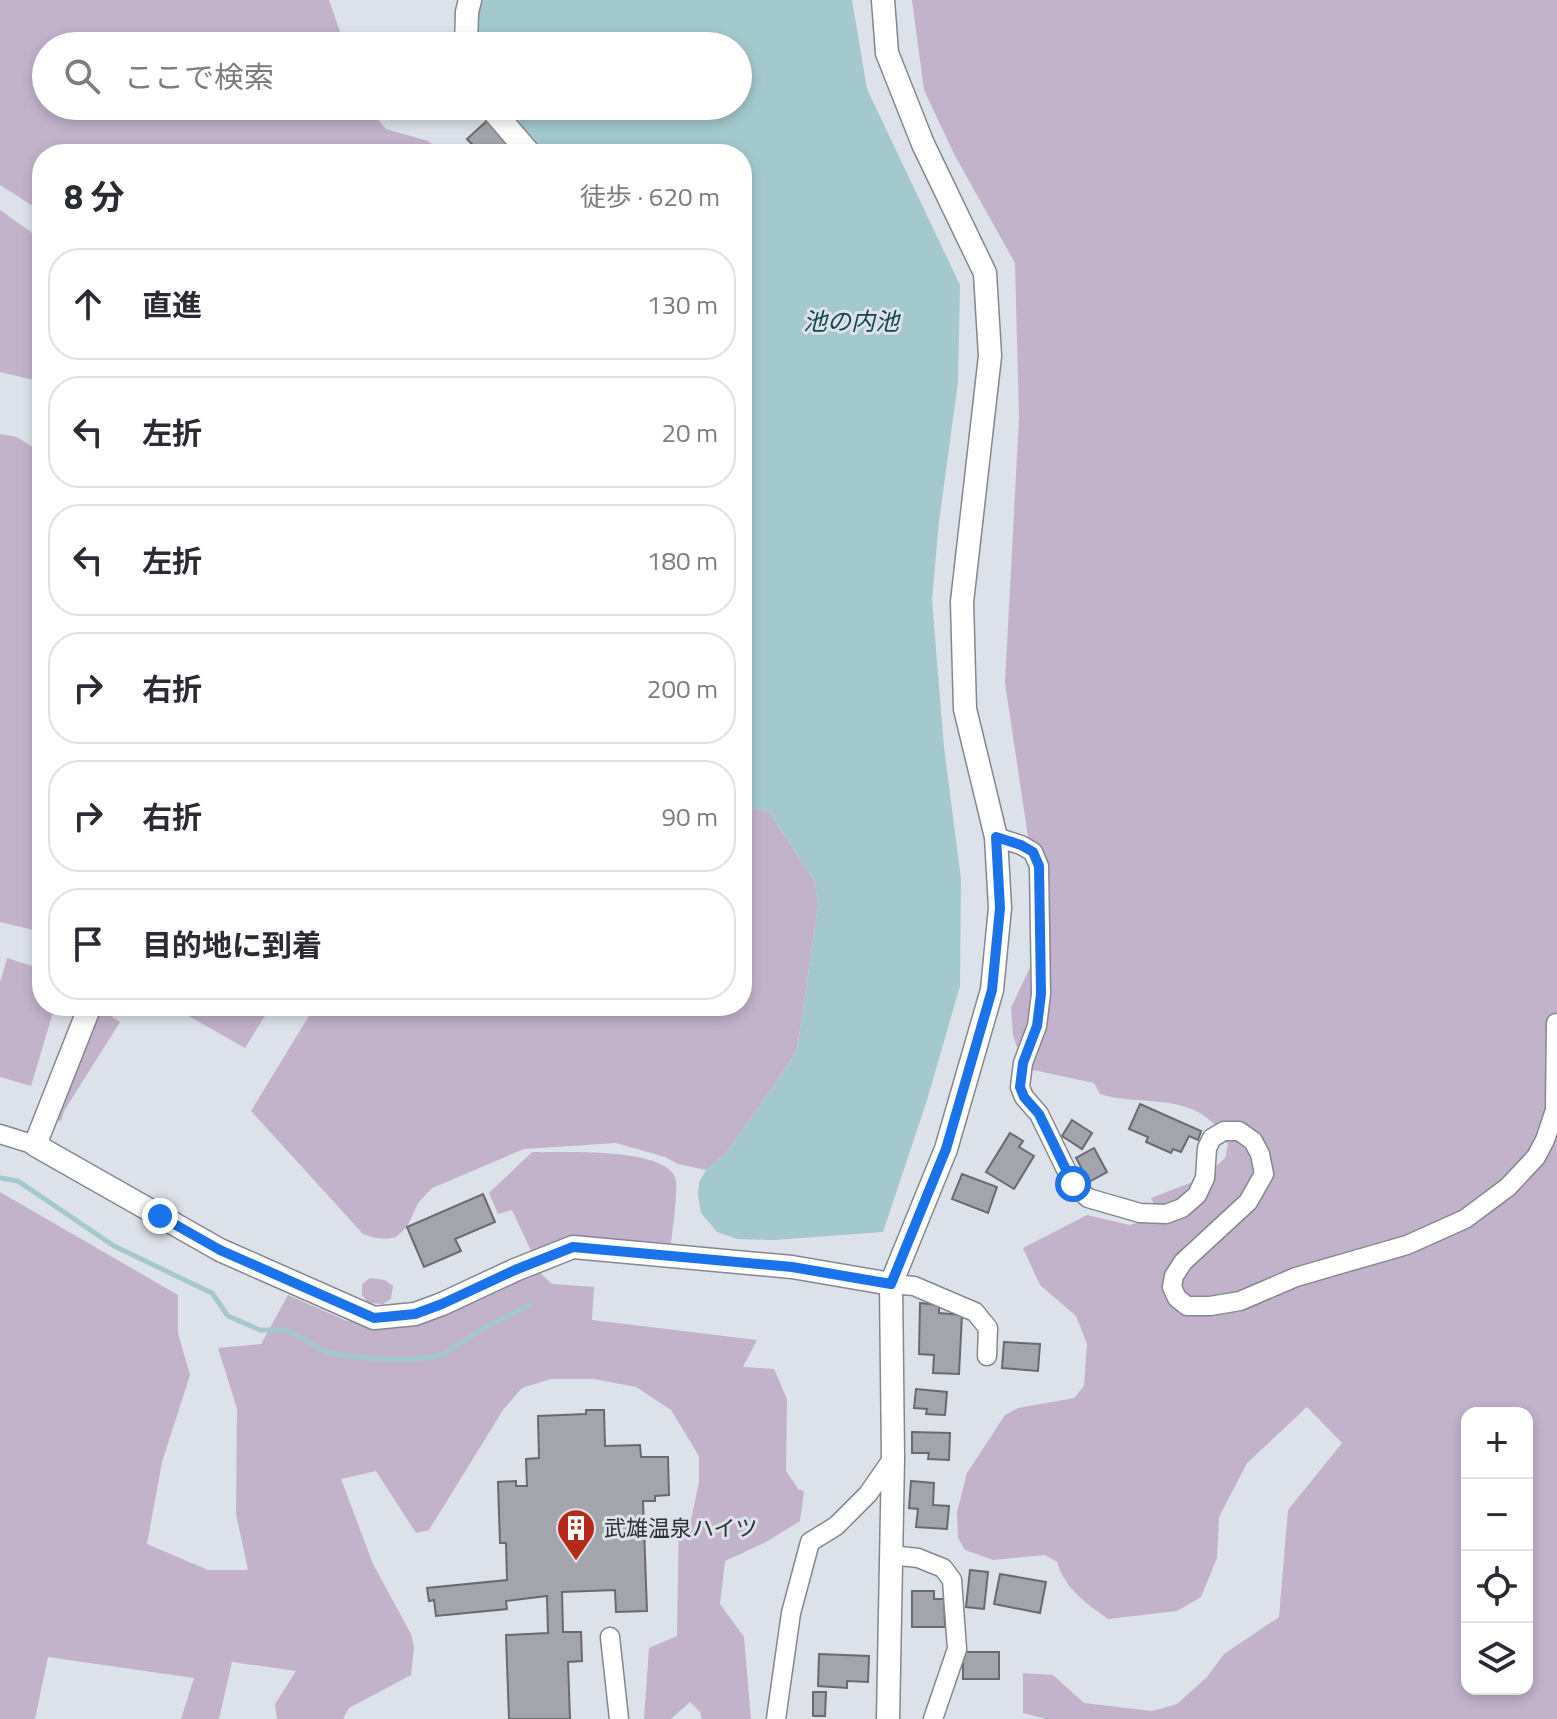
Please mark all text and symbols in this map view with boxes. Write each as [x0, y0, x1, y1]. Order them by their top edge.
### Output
search box [32, 32, 752, 120]
icon: search [60, 54, 104, 98]
text: ここで検索 [124, 54, 274, 100]
text: 8 分 [64, 170, 125, 222]
text: 徒歩 · 620 m [580, 177, 720, 216]
icon: ahead [66, 282, 110, 326]
text: 直進 [142, 282, 202, 328]
text: 130 m [647, 285, 718, 324]
water label: 池の内池 [803, 303, 901, 339]
icon: left [66, 410, 110, 454]
text: 左折 [142, 410, 202, 456]
text: 20 m [661, 413, 718, 452]
icon: left [66, 538, 110, 582]
text: 左折 [142, 538, 202, 584]
text: 180 m [647, 541, 718, 580]
icon: right [66, 666, 110, 710]
text: 右折 [142, 666, 202, 712]
text: 200 m [647, 669, 718, 708]
icon: right [66, 794, 110, 838]
text: 右折 [142, 794, 202, 840]
text: 90 m [661, 797, 718, 836]
icon: arrive [66, 922, 110, 966]
text: 目的地に到着 [142, 922, 322, 968]
route start [1055, 1166, 1091, 1202]
route end [142, 1198, 178, 1234]
map controls [1461, 1407, 1533, 1695]
button: + [1461, 1407, 1533, 1479]
button: − [1461, 1479, 1533, 1551]
building icon: 武雄温泉ハイツ [555, 1507, 597, 1562]
place label: 武雄温泉ハイツ [604, 1511, 758, 1545]
button: locate [1461, 1551, 1533, 1623]
button: layers [1461, 1623, 1533, 1695]

